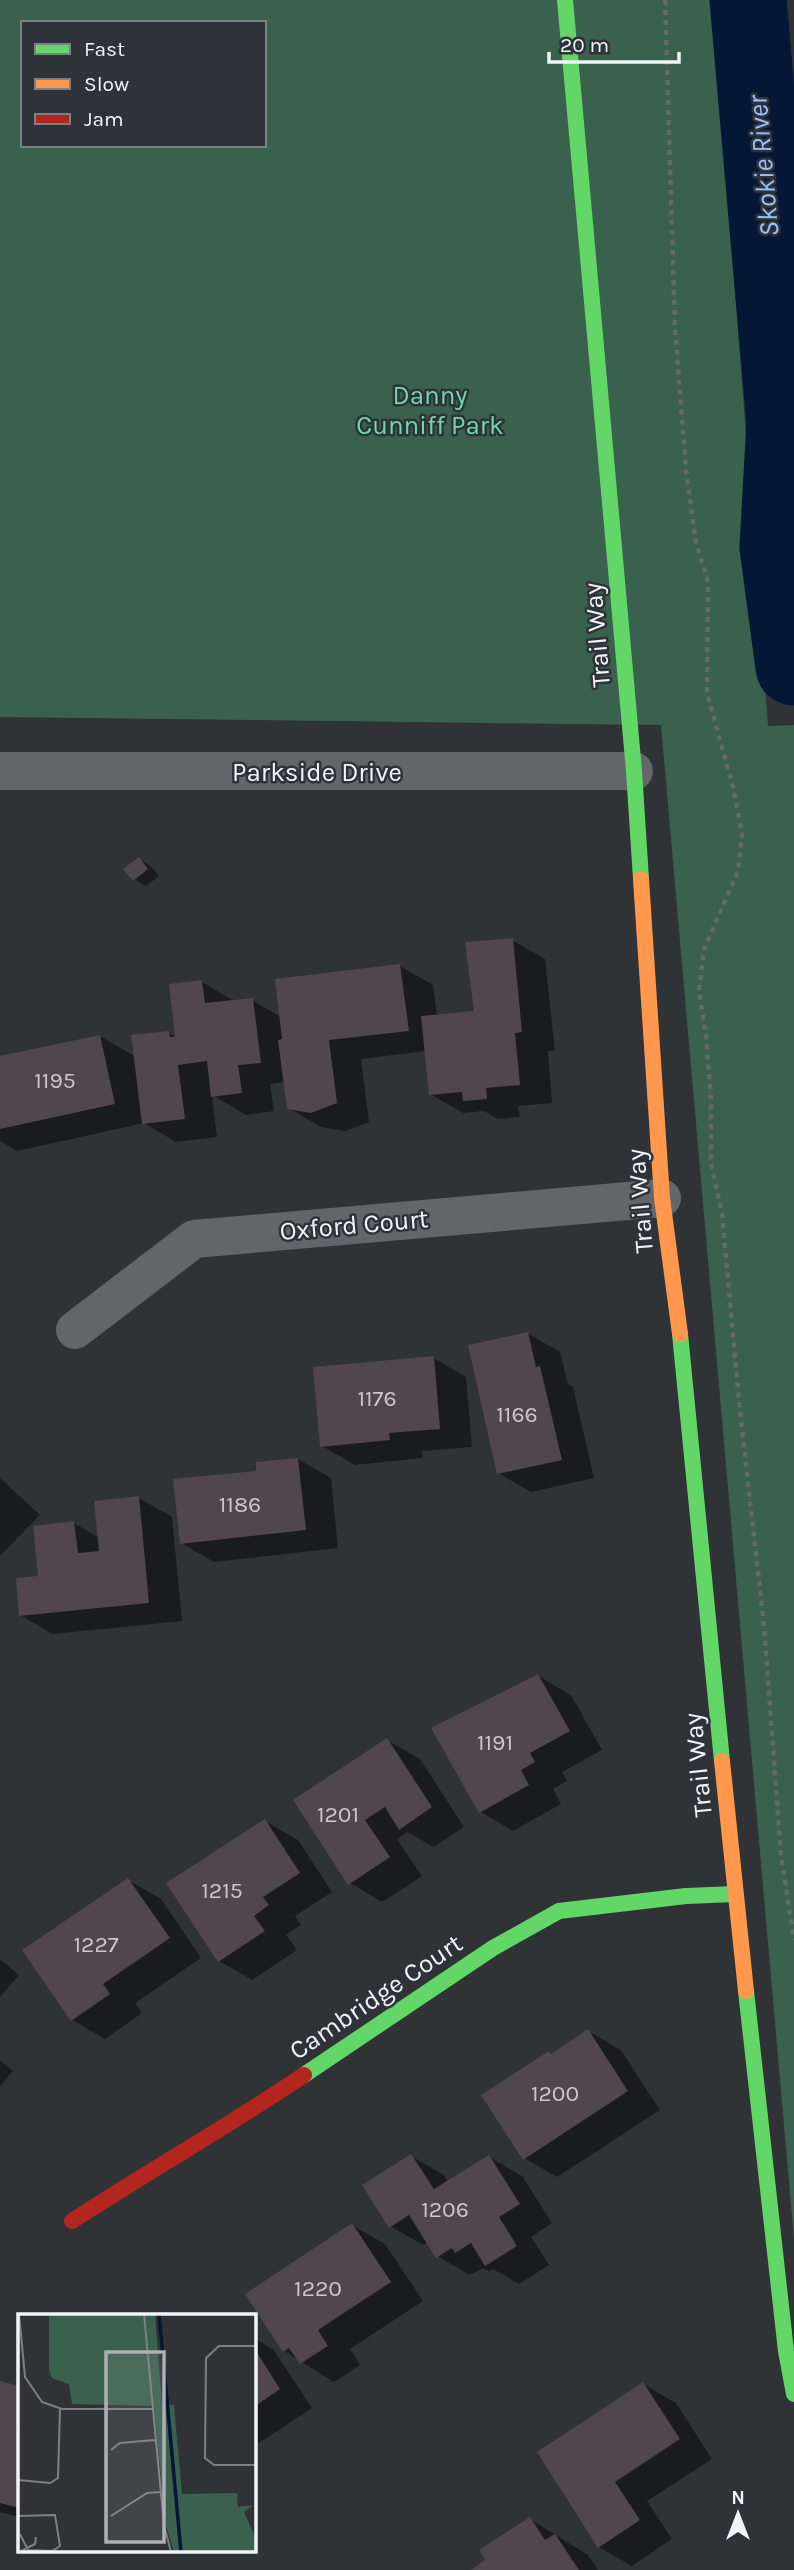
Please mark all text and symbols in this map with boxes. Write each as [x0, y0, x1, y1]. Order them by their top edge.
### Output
legend [21, 21, 266, 147]
scale bar [549, 21, 678, 65]
text: 20 m [560, 33, 609, 57]
text: Fast [84, 37, 125, 61]
text: Slow [84, 72, 129, 96]
water label: Skokie River [740, 92, 786, 238]
text: Jam [84, 107, 124, 131]
park label: Danny Cunniff Park [356, 380, 504, 441]
street label: Trail Way [577, 581, 617, 689]
street label: Parkside Drive [232, 757, 402, 788]
house number: 1195 [34, 1067, 76, 1094]
street label: Trail Way [620, 1147, 660, 1255]
street label: Oxford Court [278, 1203, 430, 1247]
house number: 1176 [357, 1385, 397, 1412]
house number: 1166 [496, 1401, 538, 1428]
house number: 1186 [219, 1491, 261, 1518]
street label: Trail Way [677, 1711, 719, 1819]
house number: 1191 [477, 1729, 513, 1756]
house number: 1201 [317, 1801, 359, 1828]
house number: 1215 [201, 1877, 243, 1904]
street label: Cambridge Court [284, 1928, 468, 2066]
house number: 1227 [73, 1931, 119, 1958]
house number: 1200 [531, 2080, 579, 2107]
house number: 1206 [421, 2196, 469, 2223]
house number: 1220 [294, 2275, 342, 2302]
inset map [18, 2314, 256, 2552]
north arrow [703, 2479, 773, 2549]
text: N [731, 2487, 745, 2509]

